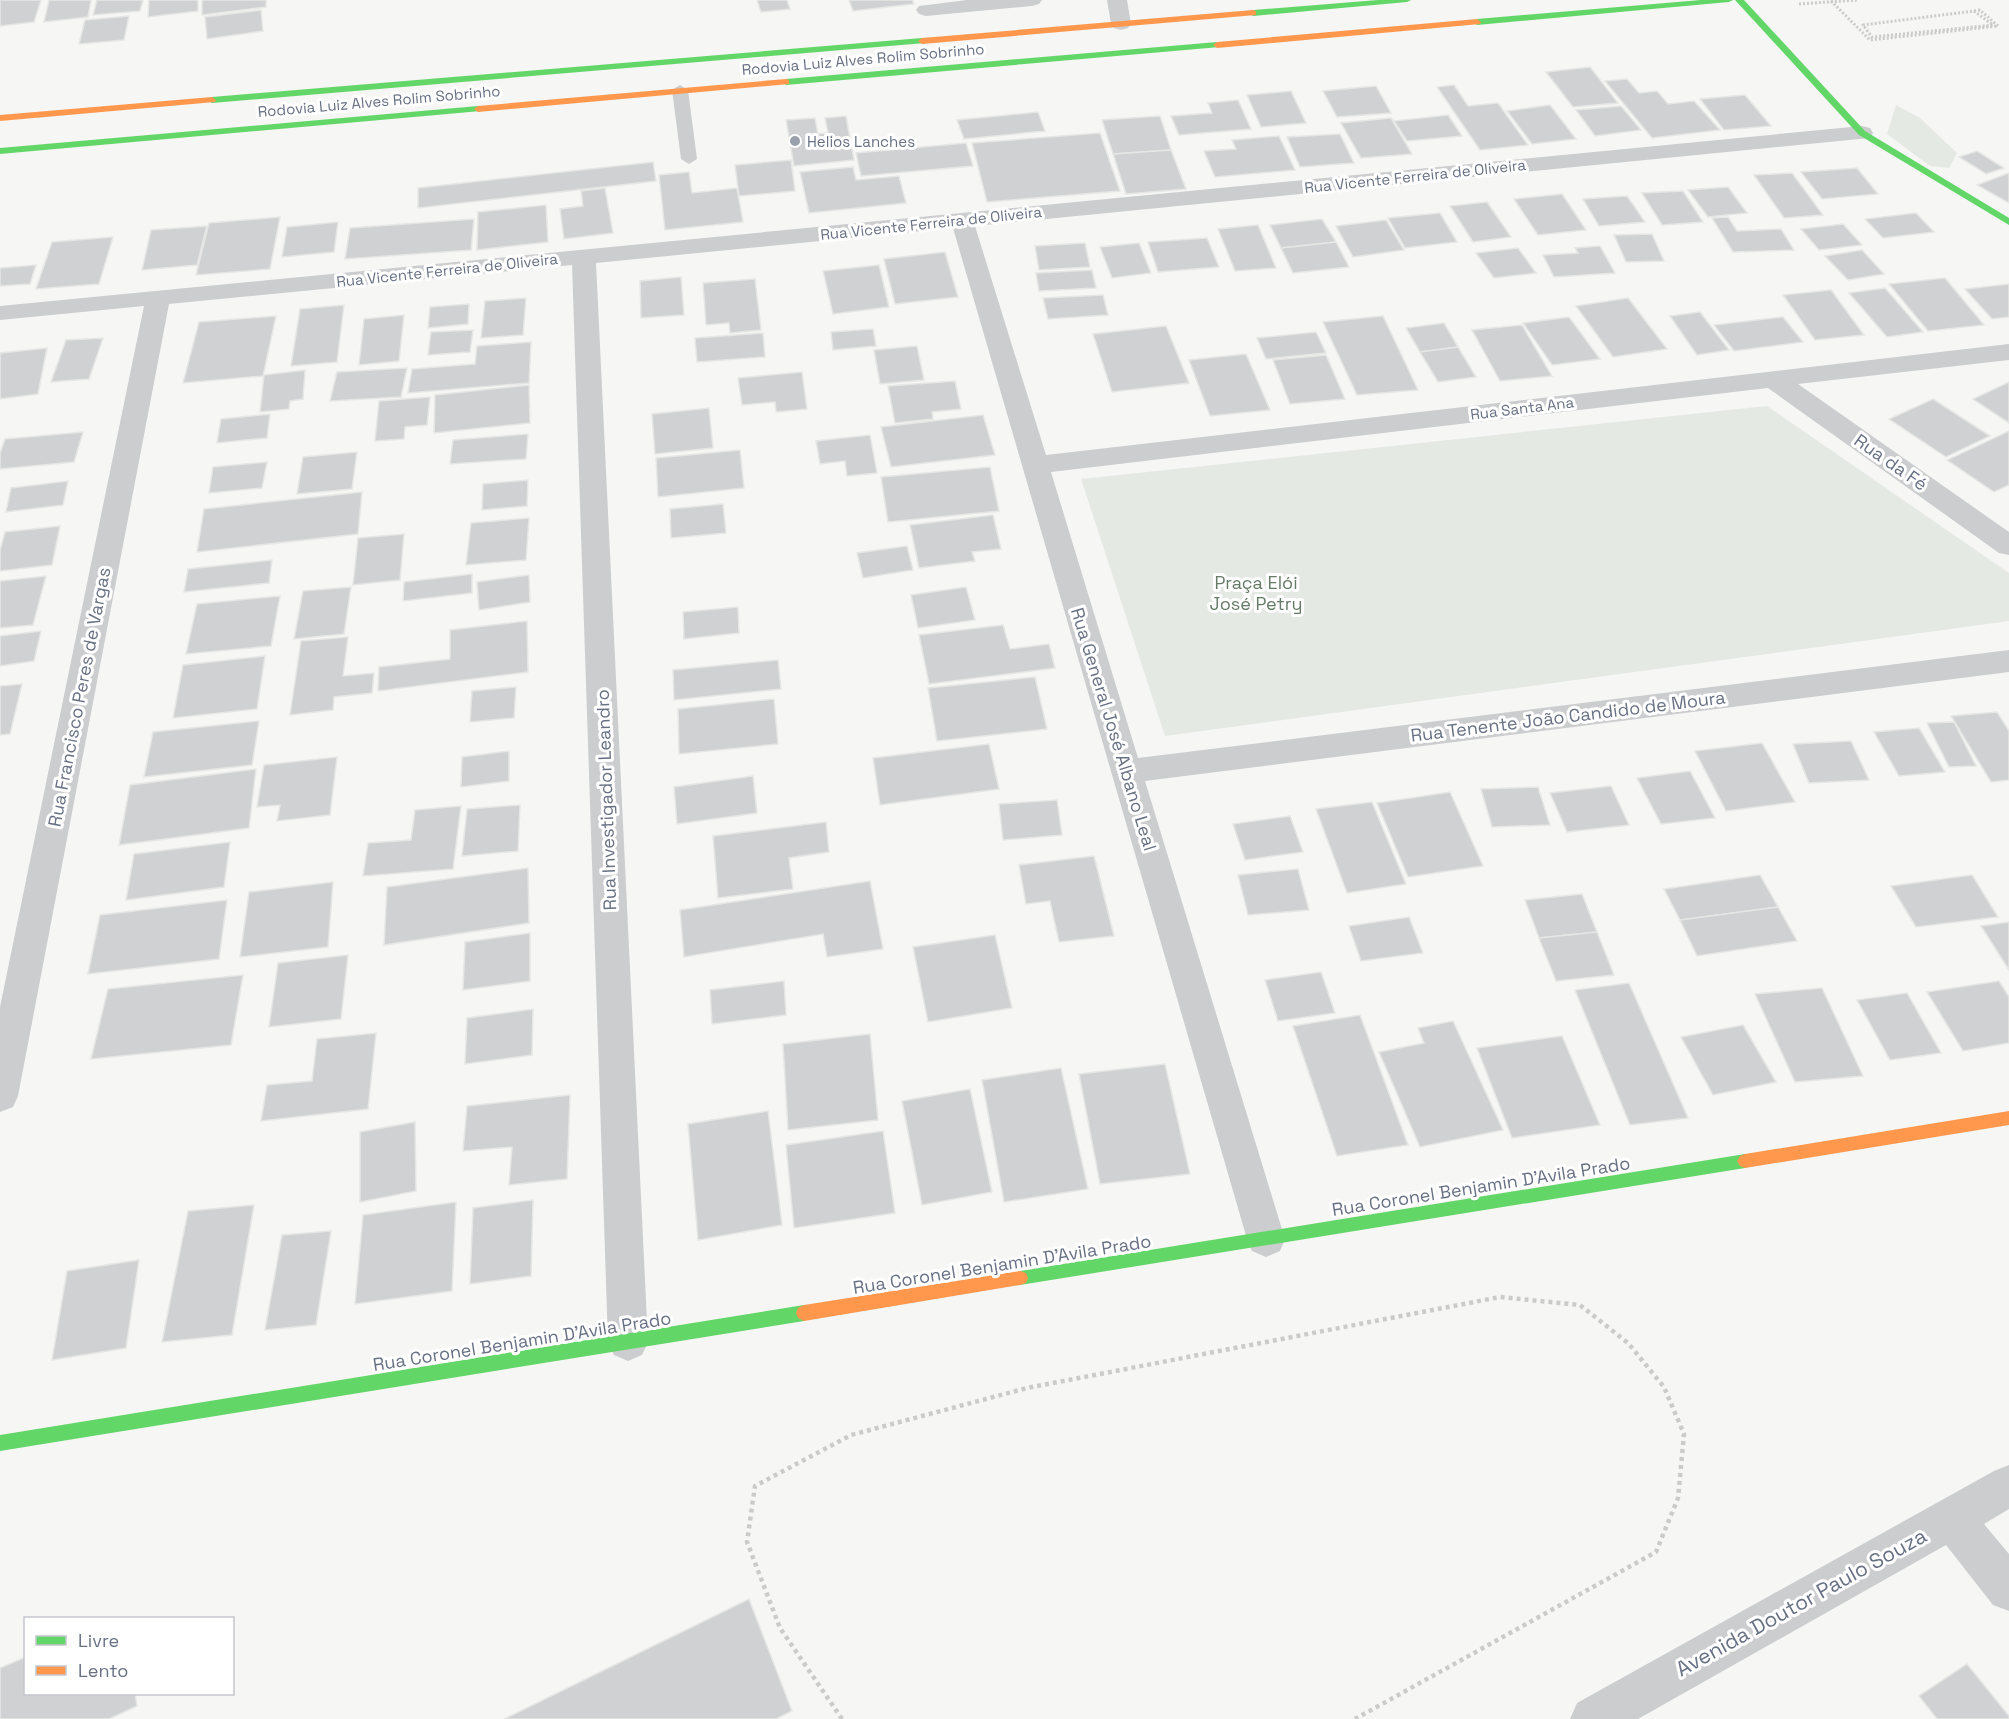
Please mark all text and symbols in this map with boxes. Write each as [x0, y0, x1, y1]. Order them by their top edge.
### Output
street label: Rodovia Luiz Alves Rolim Sobrinho [741, 39, 985, 79]
street label: Rodovia Luiz Alves Rolim Sobrinho [257, 81, 501, 121]
place label: Helios Lanches [807, 132, 915, 151]
marker: Helios Lanches [788, 134, 802, 148]
street label: Rua Vicente Ferreira de Oliveira [1303, 155, 1527, 197]
street label: Rua Vicente Ferreira de Oliveira [819, 202, 1043, 244]
street label: Rua Vicente Ferreira de Oliveira [335, 249, 559, 291]
street label: Rua Santa Ana [1469, 392, 1575, 424]
street label: Rua da Fé [1850, 428, 1932, 496]
street label: Rua Francisco Peres de Vargas [43, 565, 115, 829]
park label: Praça Elói José Petry [1209, 571, 1303, 615]
street label: Rua General José Albano Leal [1066, 605, 1162, 853]
street label: Rua Tenente João Candido de Moura [1409, 685, 1727, 747]
street label: Rua Investigador Leandro [591, 689, 621, 911]
street label: Rua Coronel Benjamin D'Avila Prado [1330, 1151, 1632, 1221]
street label: Rua Coronel Benjamin D'Avila Prado [851, 1229, 1153, 1299]
street label: Rua Coronel Benjamin D'Avila Prado [371, 1306, 673, 1376]
street label: Avenida Doutor Paulo Souza [1671, 1522, 1931, 1682]
legend [24, 1617, 234, 1695]
text: Livre [78, 1629, 119, 1652]
text: Lento [78, 1659, 128, 1682]

